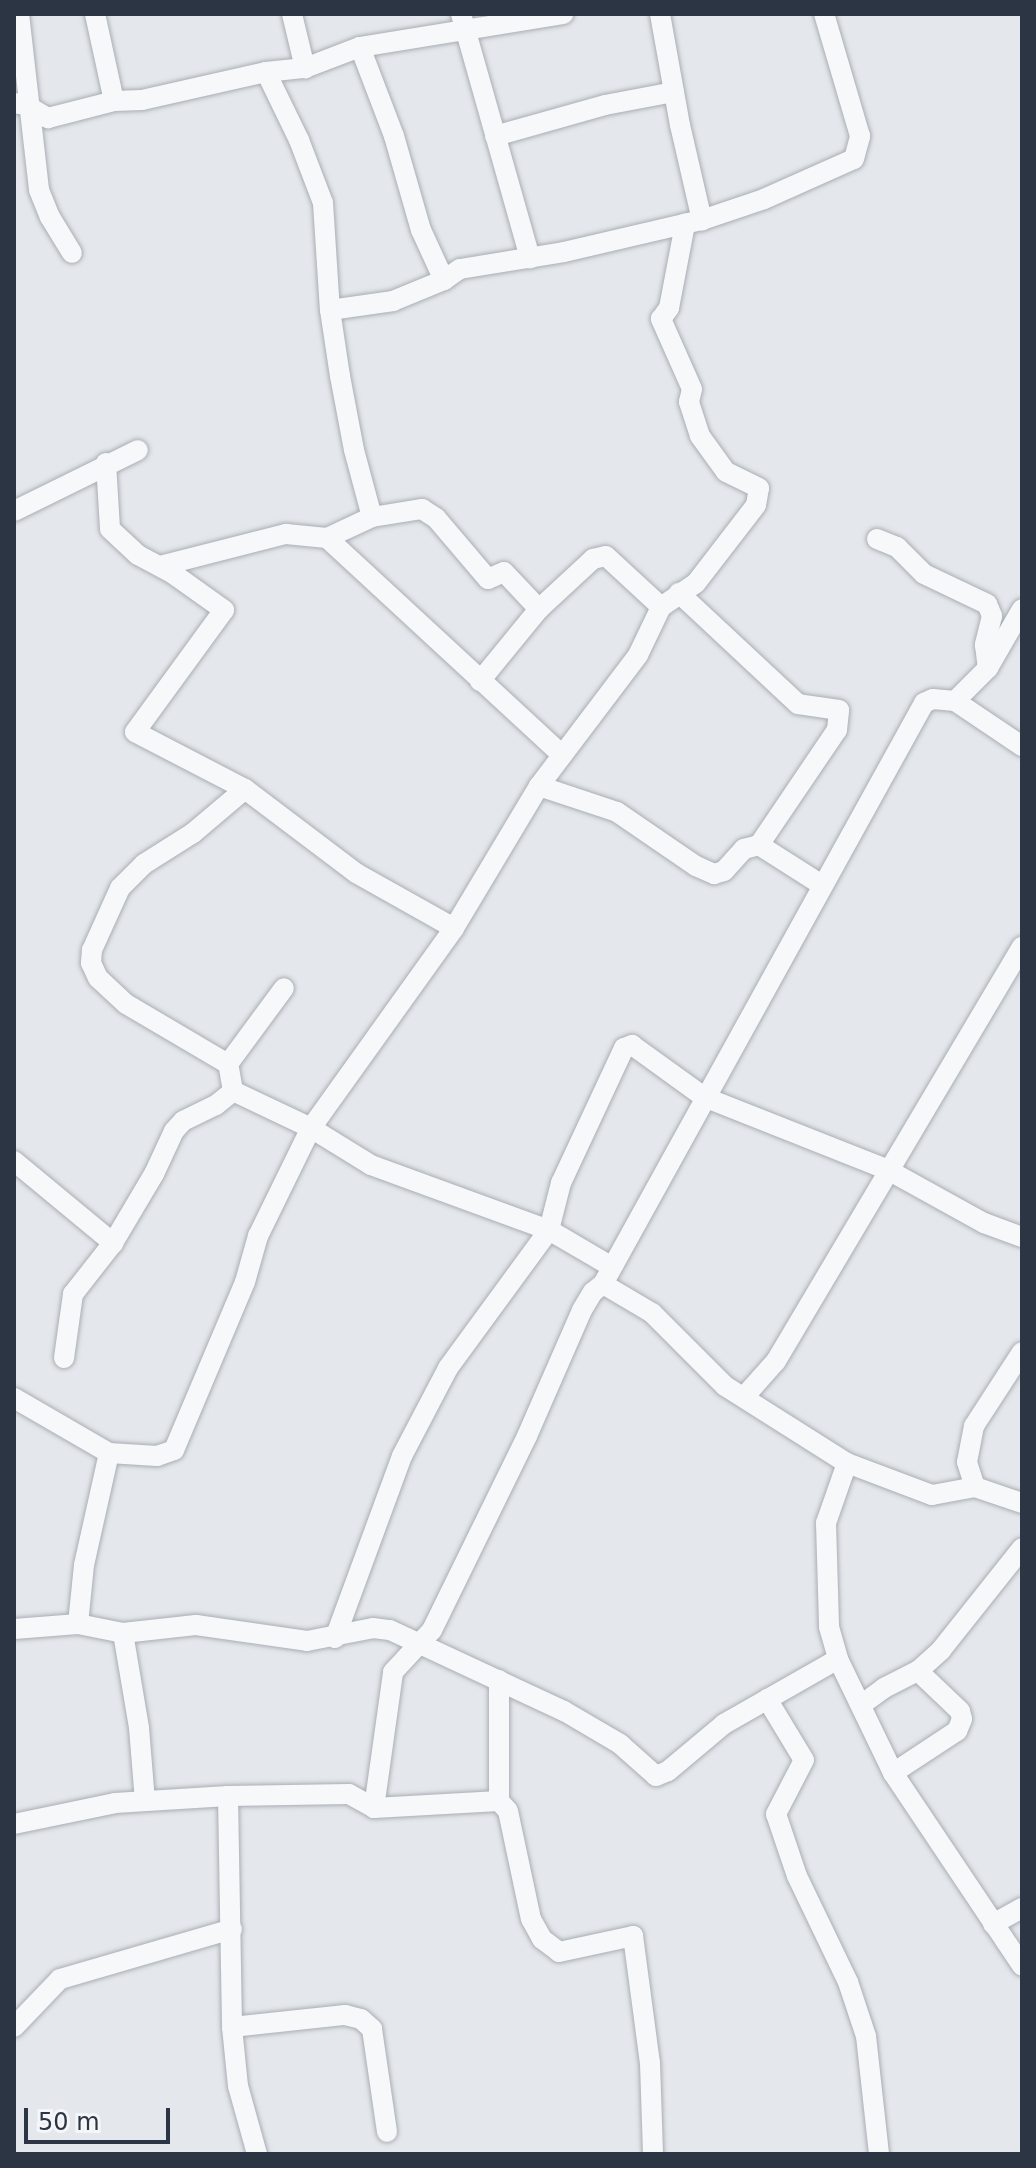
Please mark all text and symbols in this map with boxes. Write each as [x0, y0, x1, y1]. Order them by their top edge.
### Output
scale bar [28, 2092, 174, 2142]
text: 50 m [38, 2108, 100, 2136]

